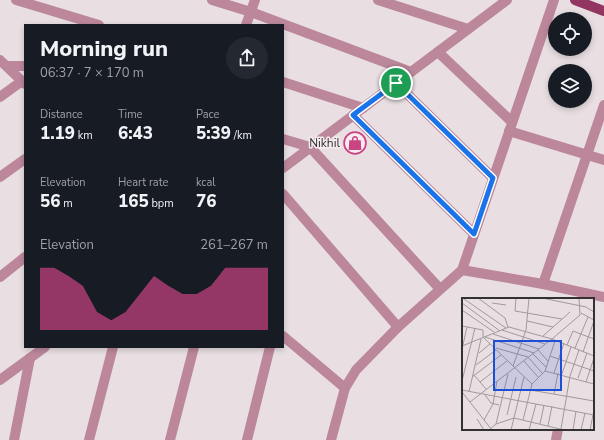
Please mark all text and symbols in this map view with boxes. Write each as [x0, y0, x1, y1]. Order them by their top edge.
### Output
map controls [548, 12, 592, 108]
button: locate [548, 12, 592, 56]
text: Morning run [40, 34, 168, 64]
button: share [226, 37, 268, 79]
text: 06:37 · 7 × 170 m [40, 64, 144, 82]
button: layers [548, 64, 592, 108]
pin [379, 66, 413, 100]
icon: arrive [385, 72, 407, 94]
text: Distance [40, 107, 83, 122]
text: Time [118, 107, 142, 122]
text: Pace [196, 107, 219, 122]
text: 1.19 [40, 122, 75, 145]
text: 6:43 [118, 122, 153, 145]
text: 5:39 [196, 122, 231, 145]
text: km [75, 128, 93, 143]
text: /km [231, 128, 252, 143]
shop icon: Nikhil [342, 130, 368, 156]
place label: Nikhil [309, 135, 340, 151]
text: Elevation [40, 175, 86, 190]
text: Heart rate [118, 175, 168, 190]
text: kcal [196, 175, 216, 190]
text: 56 [40, 190, 60, 213]
text: 165 [118, 190, 149, 213]
text: 76 [196, 190, 216, 213]
text: m [60, 196, 73, 211]
text: bpm [149, 196, 174, 211]
text: Elevation [40, 236, 94, 254]
text: 261–267 m [200, 236, 268, 254]
inset map [462, 298, 594, 430]

